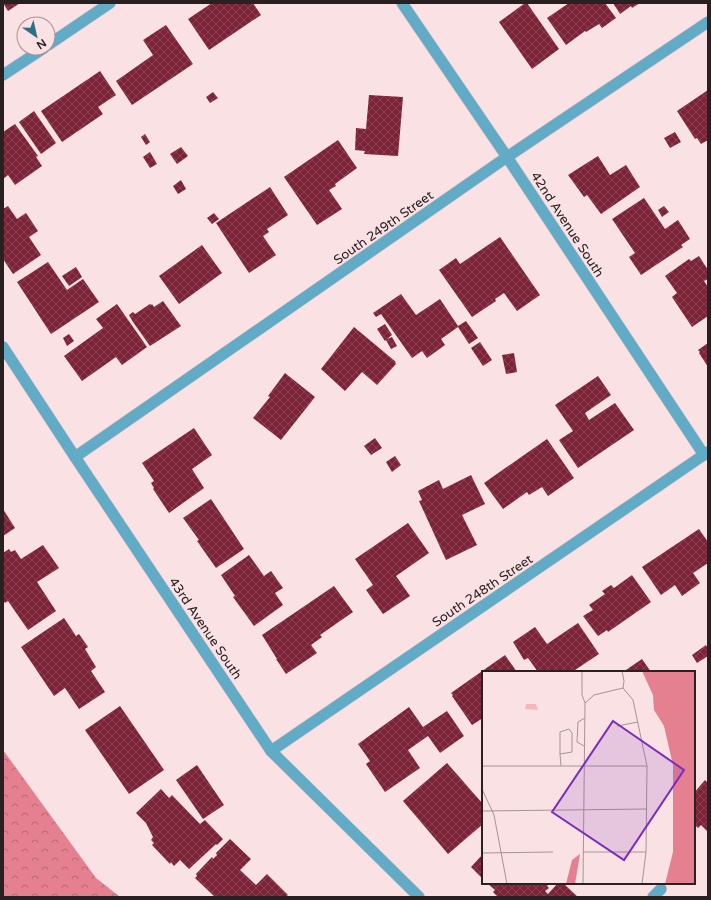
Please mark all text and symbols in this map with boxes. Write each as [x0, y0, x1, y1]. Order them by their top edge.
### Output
north arrow [16, 16, 56, 56]
text: N [34, 36, 49, 52]
street label: 42nd Avenue South [527, 169, 607, 280]
street label: South 249th Street [331, 187, 437, 268]
street label: South 248th Street [429, 551, 536, 630]
street label: 43rd Avenue South [165, 575, 245, 682]
inset map [482, 671, 695, 884]

